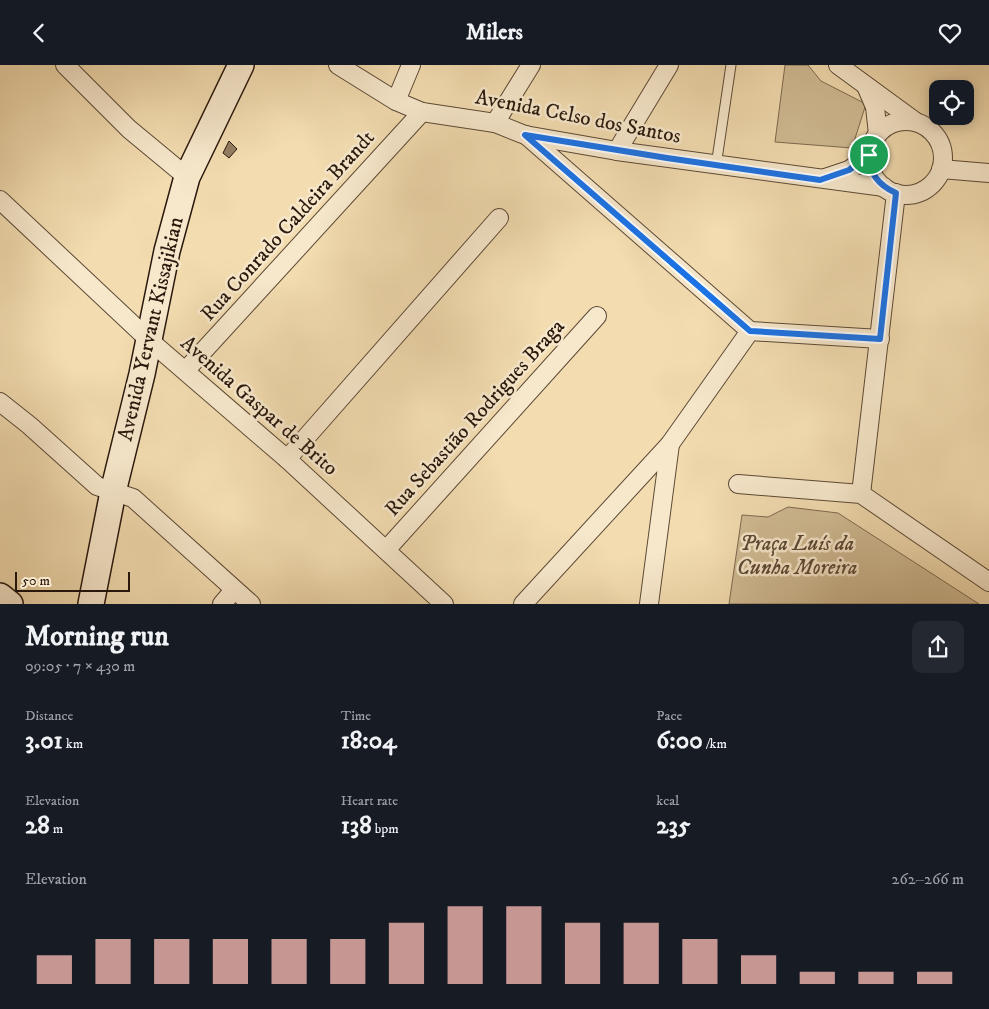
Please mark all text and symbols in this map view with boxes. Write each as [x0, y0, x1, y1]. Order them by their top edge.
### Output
icon: back [25, 19, 53, 47]
text: Milers [466, 19, 523, 46]
icon: heart [936, 19, 964, 47]
map controls [929, 80, 974, 125]
button: locate [929, 80, 974, 125]
street label: Avenida Celso dos Santos [473, 84, 683, 150]
street label: Rua Conrado Caldeira Brandt [195, 125, 381, 327]
pin [848, 134, 890, 176]
icon: arrive [855, 141, 883, 169]
street label: Avenida Yervant Kissajikian [113, 214, 189, 444]
street label: Rua Sebastião Rodrigues Braga [380, 314, 570, 522]
street label: Avenida Gaspar de Brito [175, 330, 343, 482]
park label: Praça Luís da Cunha Moreira [737, 531, 857, 581]
scale bar [15, 569, 130, 592]
text: 50 m [22, 572, 50, 590]
text: Morning run [25, 619, 169, 654]
button: share [912, 621, 964, 673]
text: 09:05 · 7 × 430 m [25, 656, 135, 676]
text: Distance [25, 707, 73, 725]
text: Time [341, 707, 371, 725]
text: Pace [656, 707, 682, 725]
text: 3.01 [25, 725, 63, 756]
text: 18:04 [341, 725, 397, 756]
text: 6:00 [656, 725, 703, 756]
text: km [63, 735, 83, 753]
text: /km [703, 735, 727, 753]
text: Elevation [25, 792, 79, 810]
text: Heart rate [341, 792, 398, 810]
text: kcal [656, 792, 679, 810]
text: 28 [25, 810, 50, 841]
text: 138 [341, 810, 372, 841]
text: 235 [656, 810, 690, 841]
text: m [50, 820, 63, 838]
text: bpm [372, 820, 399, 838]
text: Elevation [25, 869, 87, 889]
text: 262–266 m [892, 869, 964, 889]

